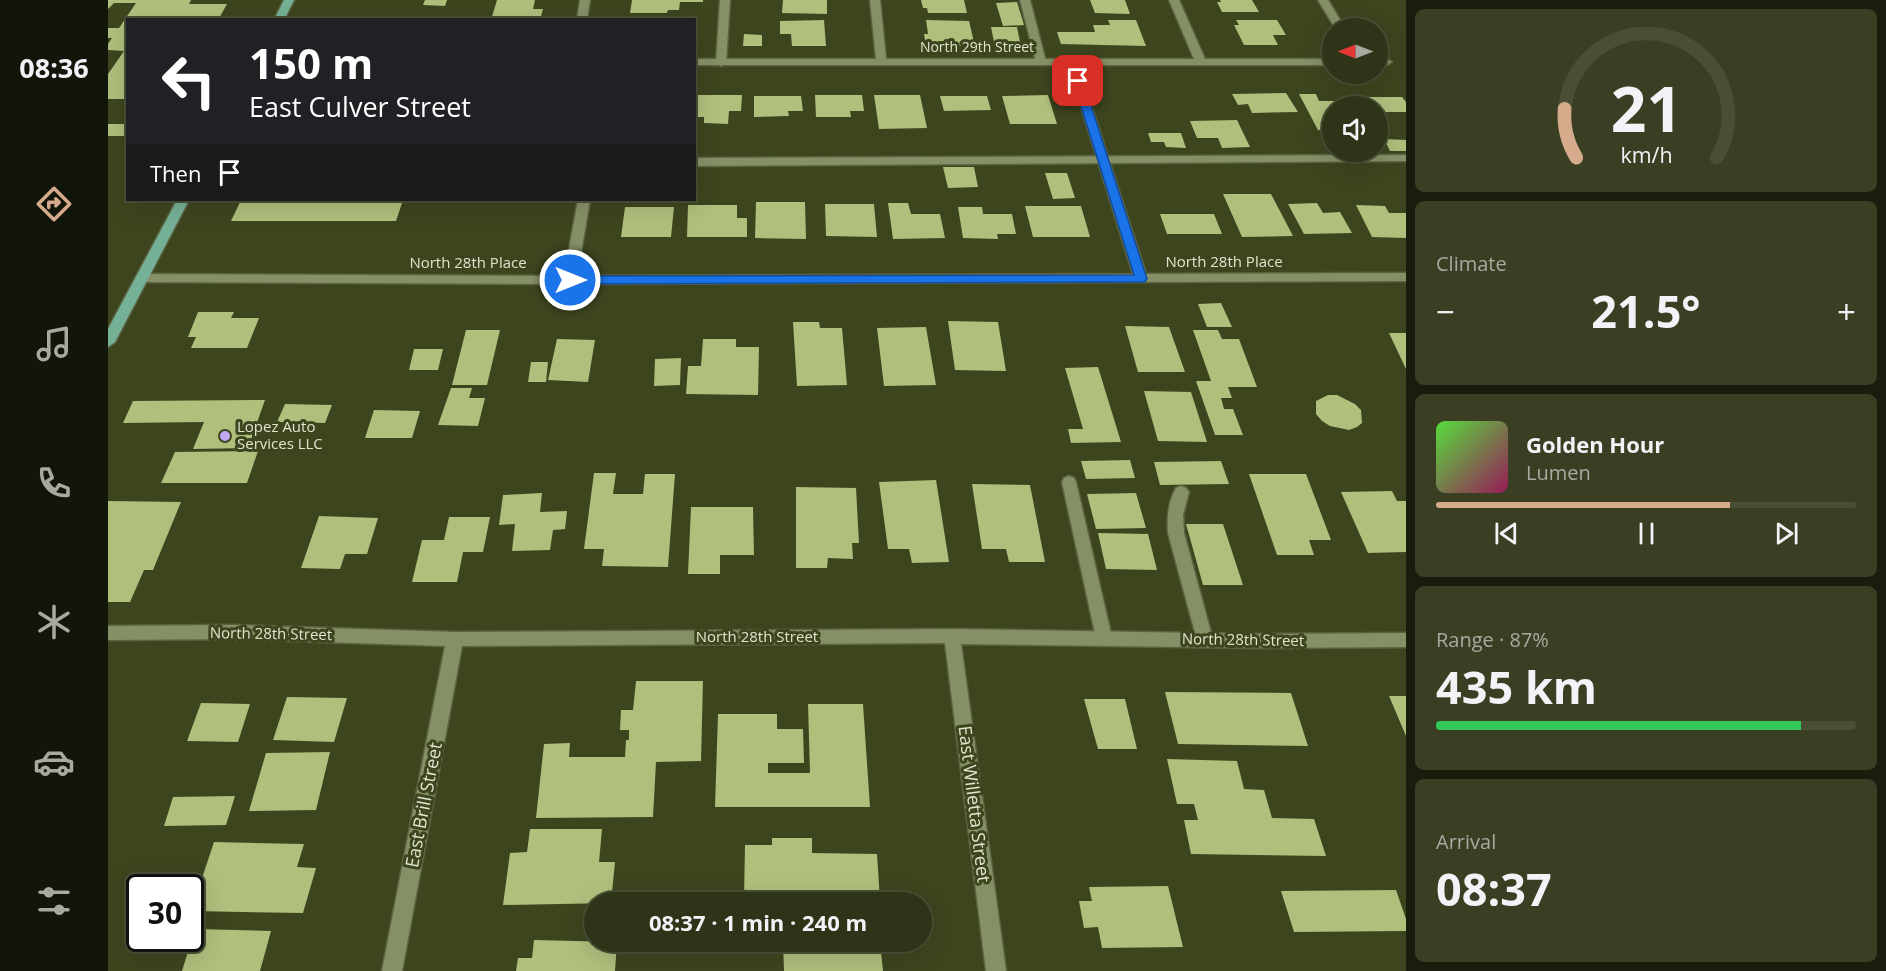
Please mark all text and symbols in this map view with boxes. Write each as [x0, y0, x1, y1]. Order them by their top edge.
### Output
north arrow [1322, 18, 1388, 84]
map controls [1322, 18, 1388, 162]
text: 150 m [249, 34, 373, 91]
street label: North 29th Street [920, 37, 1034, 56]
icon: left [150, 42, 228, 120]
text: 08:36 [19, 49, 89, 86]
pin [1052, 55, 1103, 106]
icon: arrive [1061, 64, 1094, 97]
text: 21 [1610, 65, 1682, 150]
text: East Culver Street [249, 88, 471, 125]
button: sound [1322, 96, 1388, 162]
text: km/h [1620, 140, 1672, 169]
icon: arrive [213, 156, 246, 189]
text: Then [150, 158, 201, 188]
icon: directions [33, 183, 75, 225]
position arrow [538, 248, 602, 312]
text: Climate [1436, 250, 1507, 277]
street label: North 28th Place [1165, 251, 1283, 271]
street label: North 28th Place [409, 252, 527, 272]
text: 21.5° [1591, 280, 1701, 341]
text: − [1436, 289, 1455, 334]
text: + [1837, 289, 1856, 334]
icon: music [33, 323, 75, 365]
place label: Lopez Auto Services LLC [237, 416, 323, 453]
marker: Lopez Auto Services LLC [218, 429, 232, 443]
text: Golden Hour [1526, 429, 1664, 459]
text: Lumen [1526, 459, 1591, 486]
icon: phone [33, 462, 75, 504]
icon: previous [1490, 517, 1523, 550]
icon: pause [1630, 517, 1663, 550]
icon: next [1770, 517, 1803, 550]
icon: climate [33, 601, 75, 643]
street label: North 28th Street [210, 622, 332, 644]
street label: North 28th Street [696, 626, 818, 646]
text: Range · 87% [1436, 626, 1549, 653]
street label: North 28th Street [1182, 628, 1304, 650]
text: 435 km [1436, 656, 1597, 717]
street label: East Willetta Street [953, 724, 997, 884]
street label: East Brill Street [399, 740, 447, 870]
icon: car [33, 741, 75, 783]
text: Arrival [1436, 828, 1496, 855]
text: 08:37 [1436, 858, 1552, 919]
speed limit sign: 30 [126, 874, 204, 952]
icon: filters [33, 880, 75, 922]
text: 08:37 · 1 min · 240 m [649, 907, 867, 937]

